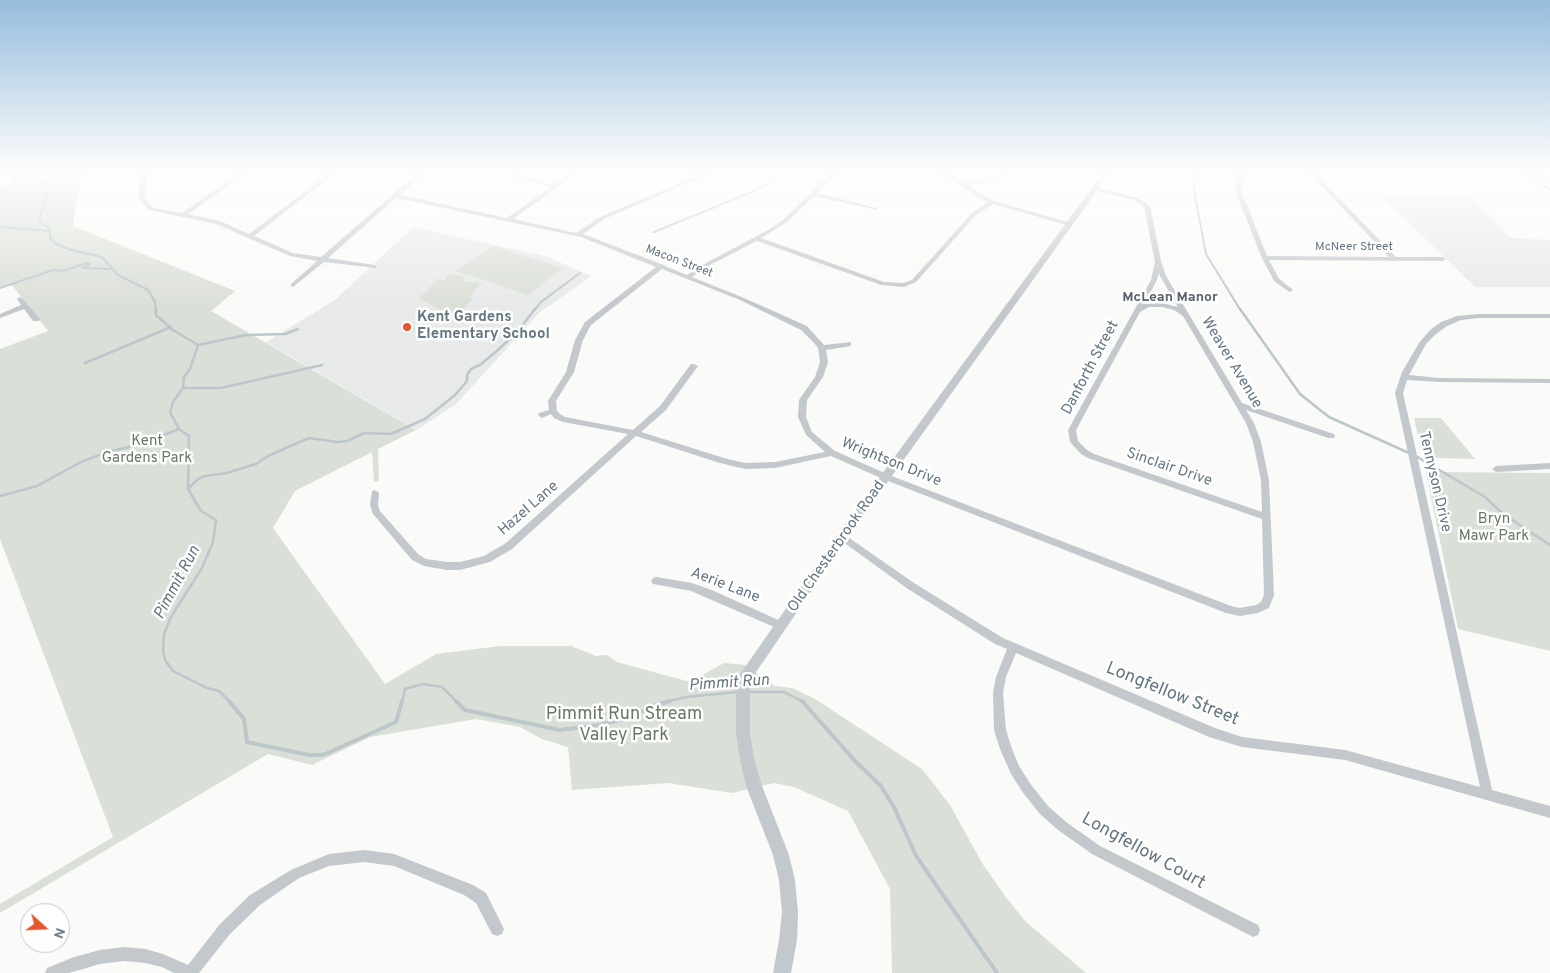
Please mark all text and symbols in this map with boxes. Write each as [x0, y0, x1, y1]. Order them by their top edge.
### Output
street label: McNeer Street [1315, 241, 1393, 255]
street label: Macon Street [643, 243, 715, 281]
district label: McLean Manor [1122, 290, 1218, 306]
place label: Kent Gardens Elementary School [417, 309, 550, 344]
street label: Weaver Avenue [1197, 314, 1265, 412]
street label: Danforth Street [1059, 318, 1123, 418]
marker: Kent Gardens Elementary School [401, 321, 413, 333]
street label: Tennyson Drive [1414, 430, 1454, 534]
park label: Kent Gardens Park [102, 433, 192, 468]
street label: Wrightson Drive [838, 435, 944, 491]
street label: Sinclair Drive [1124, 445, 1214, 491]
street label: Hazel Lane [495, 478, 563, 540]
street label: Old Chesterbrook Road [785, 478, 889, 616]
park label: Bryn Mawr Park [1459, 511, 1529, 546]
water label: Pimmit Run [151, 543, 205, 623]
street label: Aerie Lane [688, 565, 762, 607]
street label: Longfellow Street [1102, 658, 1242, 732]
water label: Pimmit Run [688, 672, 770, 696]
park label: Pimmit Run Stream Valley Park [546, 704, 702, 746]
street label: Longfellow Court [1077, 809, 1209, 895]
north arrow [20, 903, 70, 953]
text: N [49, 925, 68, 941]

